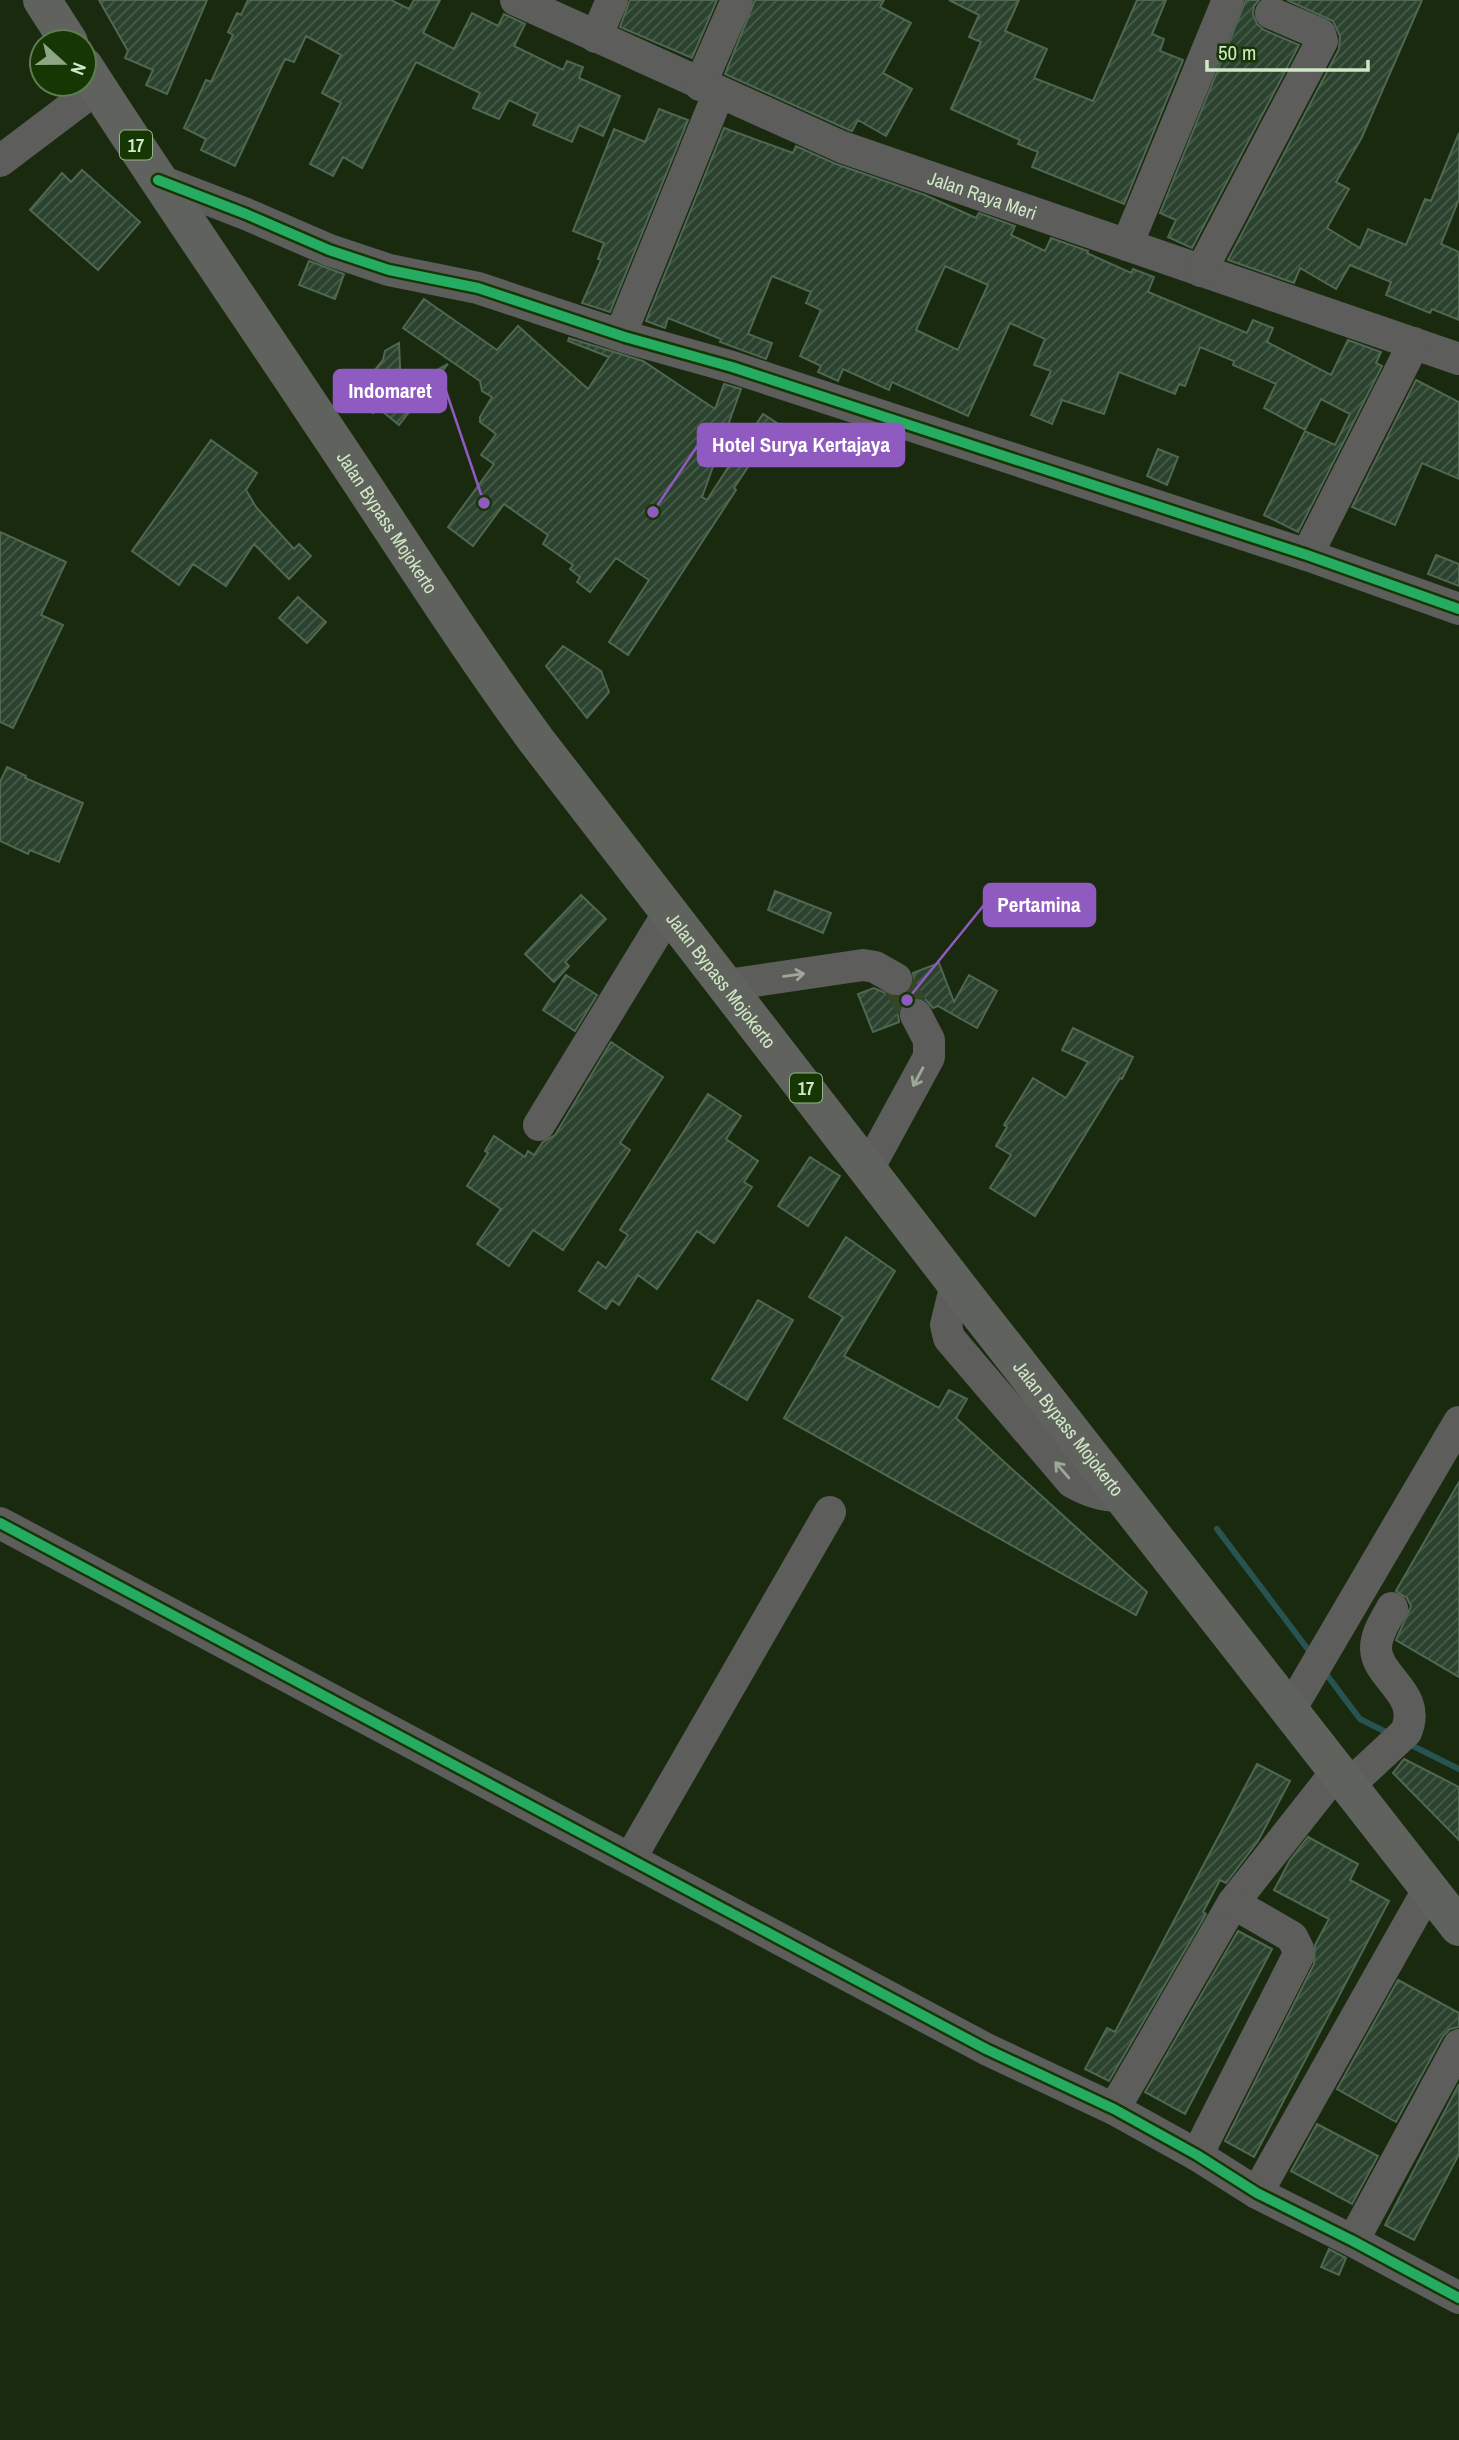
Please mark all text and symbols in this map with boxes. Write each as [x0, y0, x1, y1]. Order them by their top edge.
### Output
north arrow [28, 28, 98, 98]
scale bar [1207, 28, 1368, 72]
text: 50 m [1218, 38, 1256, 67]
text: N [65, 59, 93, 79]
road number: 17 [120, 130, 152, 160]
street label: Jalan Raya Meri [924, 164, 1040, 226]
callout: Indomaret [334, 370, 446, 412]
text: Indomaret [348, 376, 432, 405]
callout: Hotel Surya Kertajaya [698, 424, 904, 466]
text: Hotel Surya Kertajaya [712, 430, 890, 459]
street label: Jalan Bypass Mojokerto [331, 446, 444, 599]
callout: Pertamina [984, 884, 1095, 926]
text: Pertamina [997, 890, 1081, 919]
street label: Jalan Bypass Mojokerto [661, 907, 782, 1054]
one-way arrow [782, 968, 805, 981]
one-way arrow [911, 1067, 925, 1087]
road number: 17 [790, 1073, 822, 1102]
street label: Jalan Bypass Mojokerto [1008, 1355, 1130, 1501]
one-way arrow [1054, 1461, 1070, 1479]

